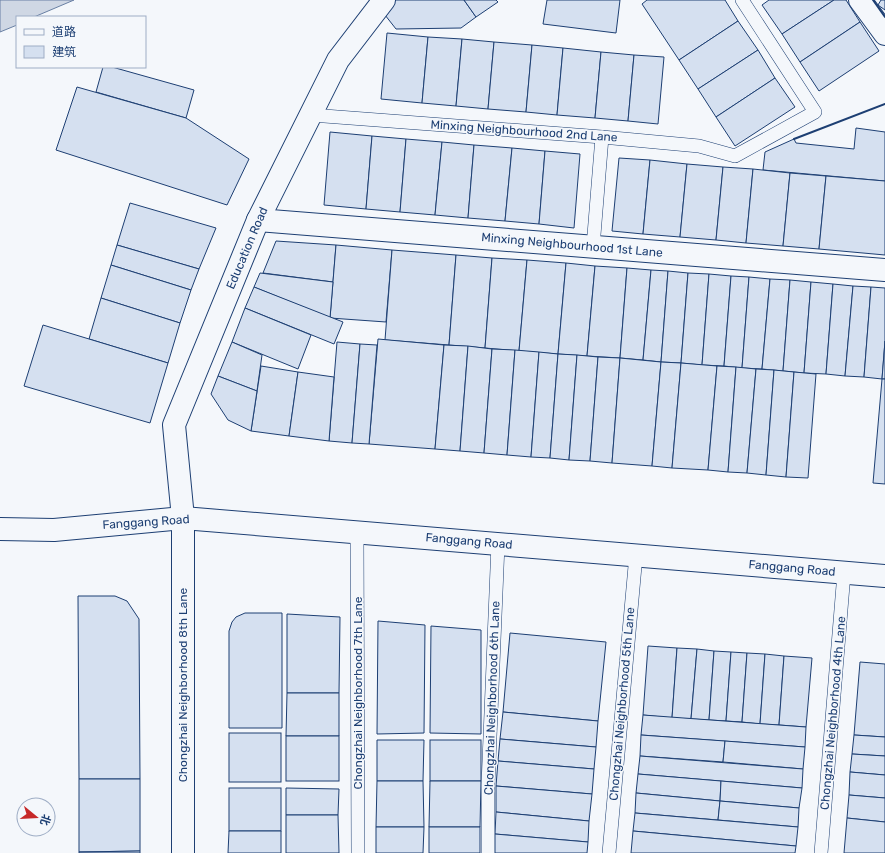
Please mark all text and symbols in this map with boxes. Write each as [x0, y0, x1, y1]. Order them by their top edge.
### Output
legend [16, 16, 146, 68]
text: 道路 [52, 25, 76, 39]
text: 建筑 [52, 45, 76, 59]
street label: Minxing Neighbourhood 2nd Lane [430, 117, 618, 145]
street label: Education Road [223, 205, 271, 291]
street label: Minxing Neighbourhood 1st Lane [481, 230, 664, 260]
street label: Fanggang Road [102, 512, 190, 532]
street label: Fanggang Road [425, 530, 513, 552]
street label: Fanggang Road [748, 557, 836, 579]
street label: Chongzhai Neighborhood 8th Lane [176, 587, 190, 782]
street label: Chongzhai Neighborhood 7th Lane [351, 596, 365, 790]
street label: Chongzhai Neighborhood 6th Lane [482, 600, 502, 795]
street label: Chongzhai Neighborhood 5th Lane [607, 606, 637, 801]
street label: Chongzhai Neighborhood 4th Lane [818, 615, 848, 810]
north arrow [16, 797, 56, 837]
text: 北 [37, 813, 53, 827]

